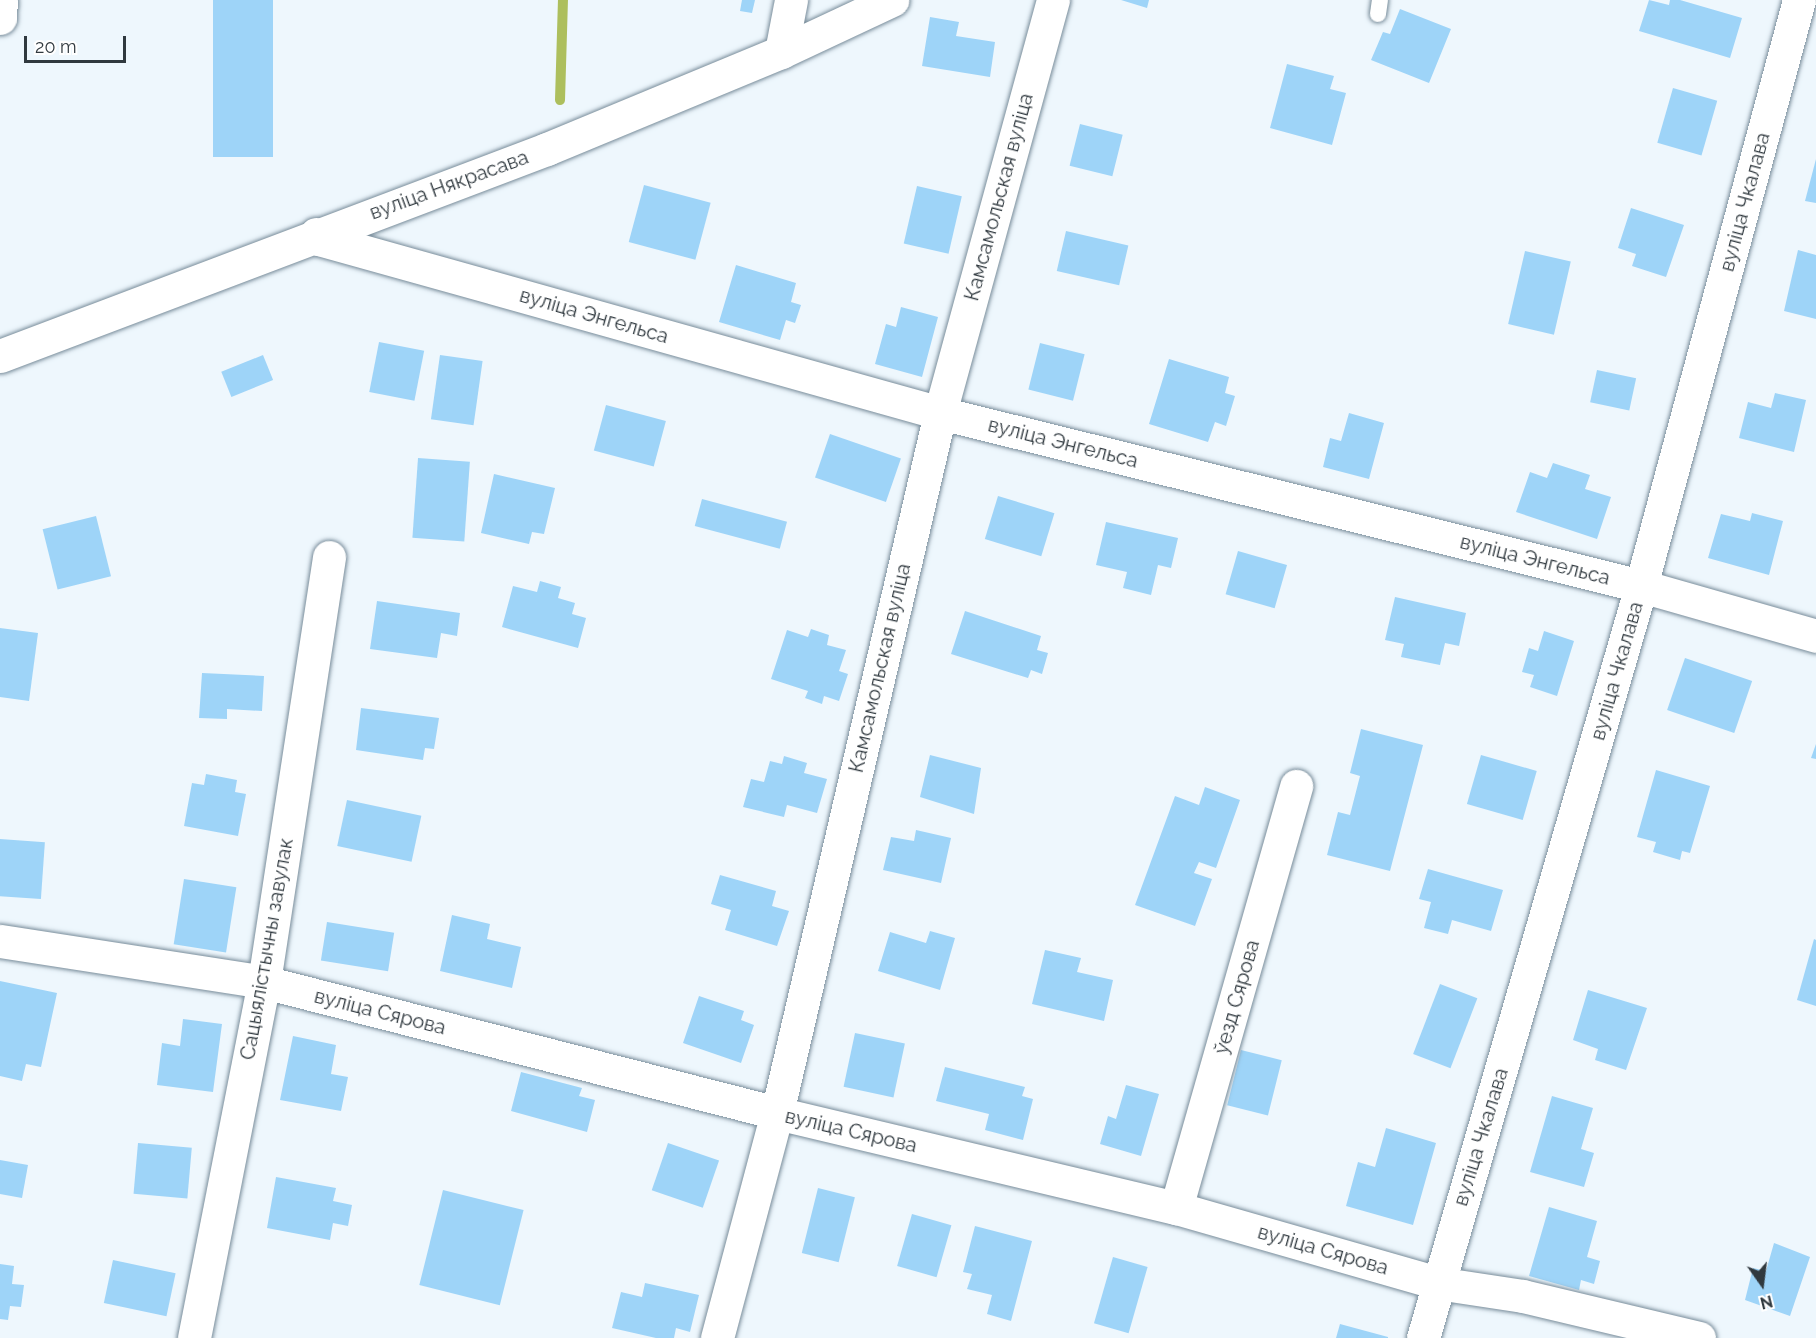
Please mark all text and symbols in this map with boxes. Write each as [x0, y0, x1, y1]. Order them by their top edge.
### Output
scale bar [27, 24, 129, 62]
text: 20 m [35, 36, 77, 57]
street label: Камсамольская вуліца [960, 91, 1038, 303]
street label: вуліца Чкалава [1715, 130, 1775, 274]
street label: вуліца Някрасава [366, 145, 532, 225]
street label: вуліца Энгельса [517, 283, 671, 349]
street label: вуліца Энгельса [986, 413, 1140, 473]
street label: вуліца Энгельса [1458, 530, 1612, 590]
street label: Камсамольская вуліца [844, 561, 916, 775]
street label: вуліца Чкалава [1586, 599, 1648, 743]
street label: Сацыялістычны завулак [236, 836, 298, 1062]
street label: ўезд Сярова [1209, 937, 1265, 1057]
street label: вуліца Сярова [312, 984, 448, 1040]
street label: вуліца Чкалава [1449, 1065, 1513, 1209]
street label: вуліца Сярова [783, 1104, 919, 1158]
street label: вуліца Сярова [1255, 1220, 1391, 1280]
north arrow [1732, 1254, 1792, 1314]
text: N [1758, 1291, 1775, 1313]

